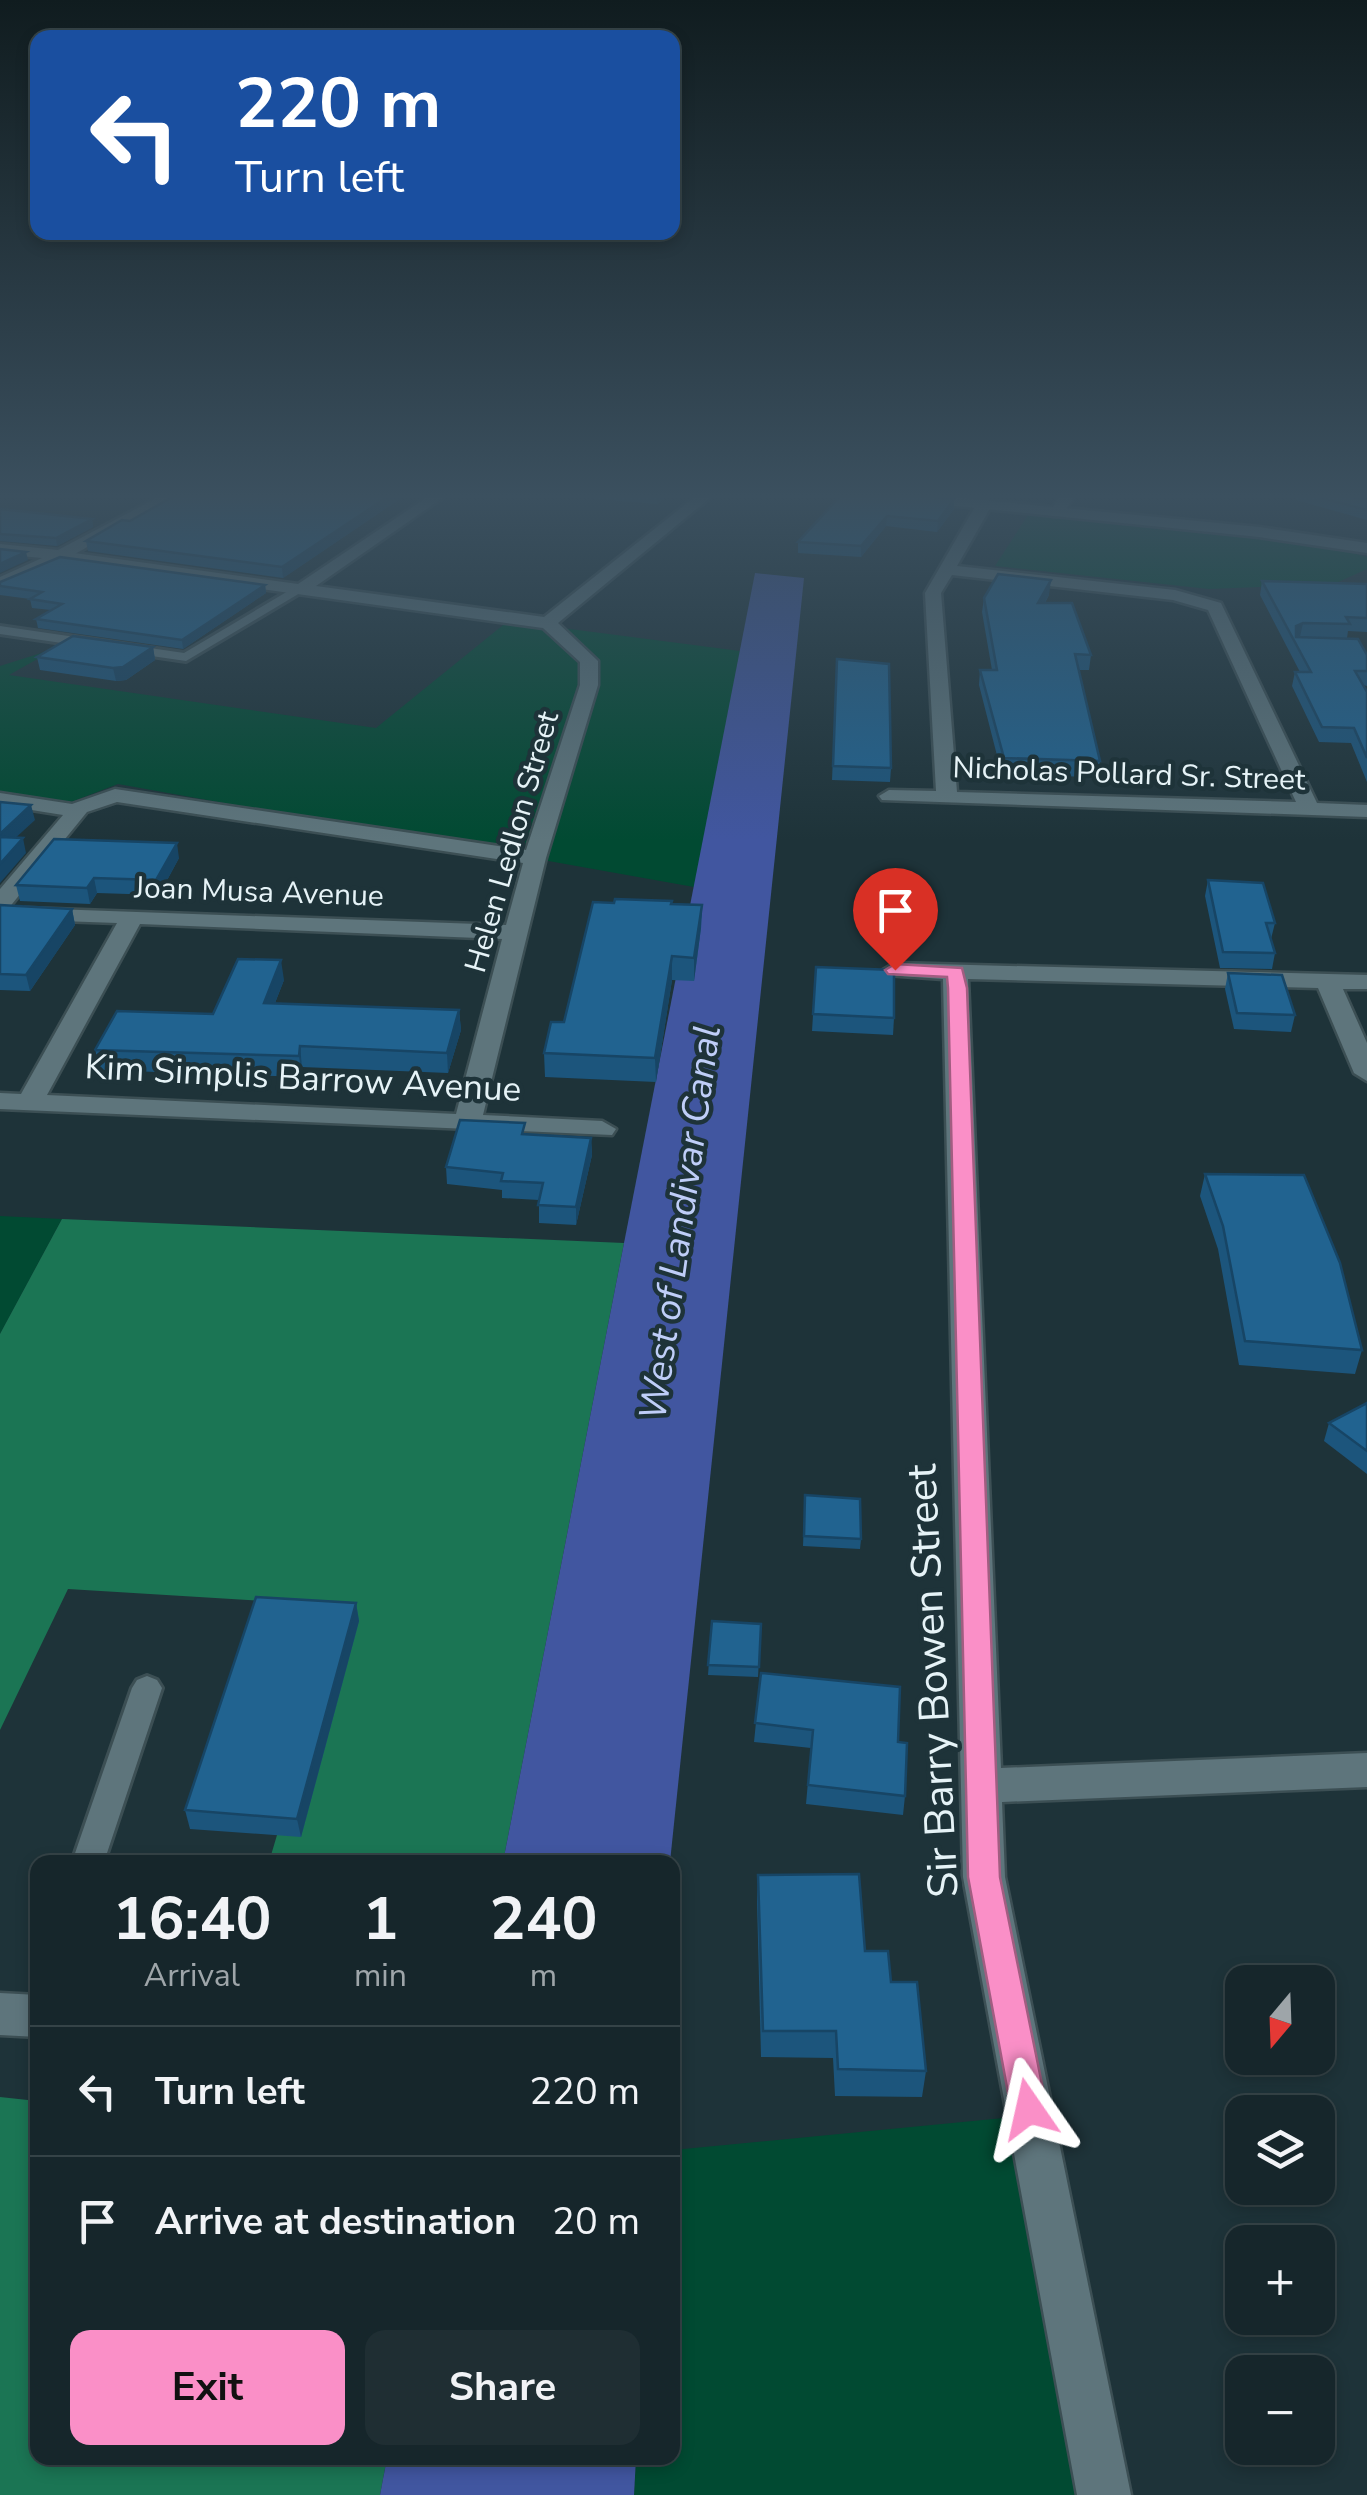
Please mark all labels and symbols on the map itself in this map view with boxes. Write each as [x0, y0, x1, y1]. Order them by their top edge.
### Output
street label: Helen Ledlon Street [455, 706, 569, 977]
street label: Nicholas Pollard Sr. Street [952, 747, 1307, 801]
street label: Joan Musa Avenue [133, 867, 384, 917]
pin [853, 868, 938, 971]
water label: West of Landivar Canal [627, 1022, 733, 1424]
street label: Kim Simplis Barrow Avenue [84, 1043, 522, 1113]
street label: Sir Barry Bowen Street [893, 1463, 973, 1899]
north arrow [1225, 1965, 1335, 2075]
position arrow [977, 2057, 1081, 2161]

